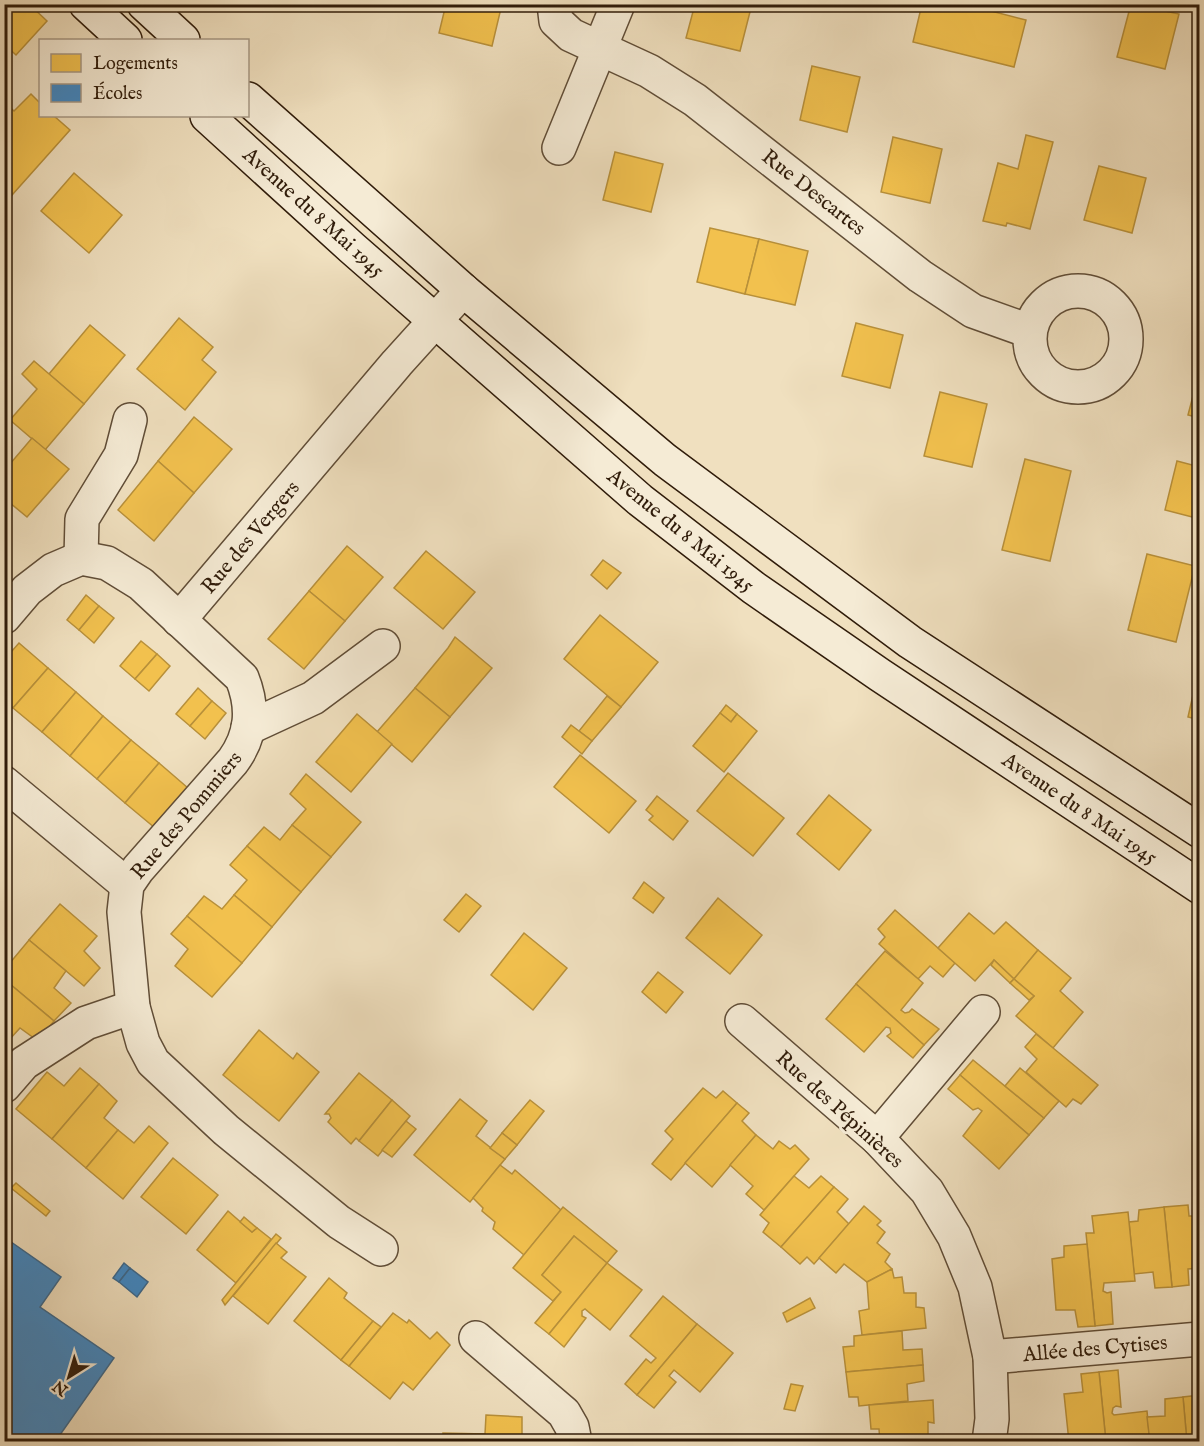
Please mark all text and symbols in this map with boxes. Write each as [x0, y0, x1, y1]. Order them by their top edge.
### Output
legend [39, 39, 249, 117]
text: Logements [93, 53, 178, 76]
text: Écoles [93, 81, 142, 106]
street label: Avenue du 8 Mai 1945 [236, 142, 390, 284]
street label: Rue Descartes [756, 144, 871, 242]
street label: Avenue du 8 Mai 1945 [600, 463, 760, 599]
street label: Rue des Vergers [196, 476, 306, 600]
street label: Rue des Pommiers [126, 746, 249, 886]
street label: Avenue du 8 Mai 1945 [995, 747, 1162, 872]
street label: Rue des Pépinières [769, 1045, 909, 1175]
street label: Allée des Cytises [1021, 1330, 1168, 1369]
north arrow [39, 1347, 99, 1407]
text: N [50, 1375, 74, 1400]

